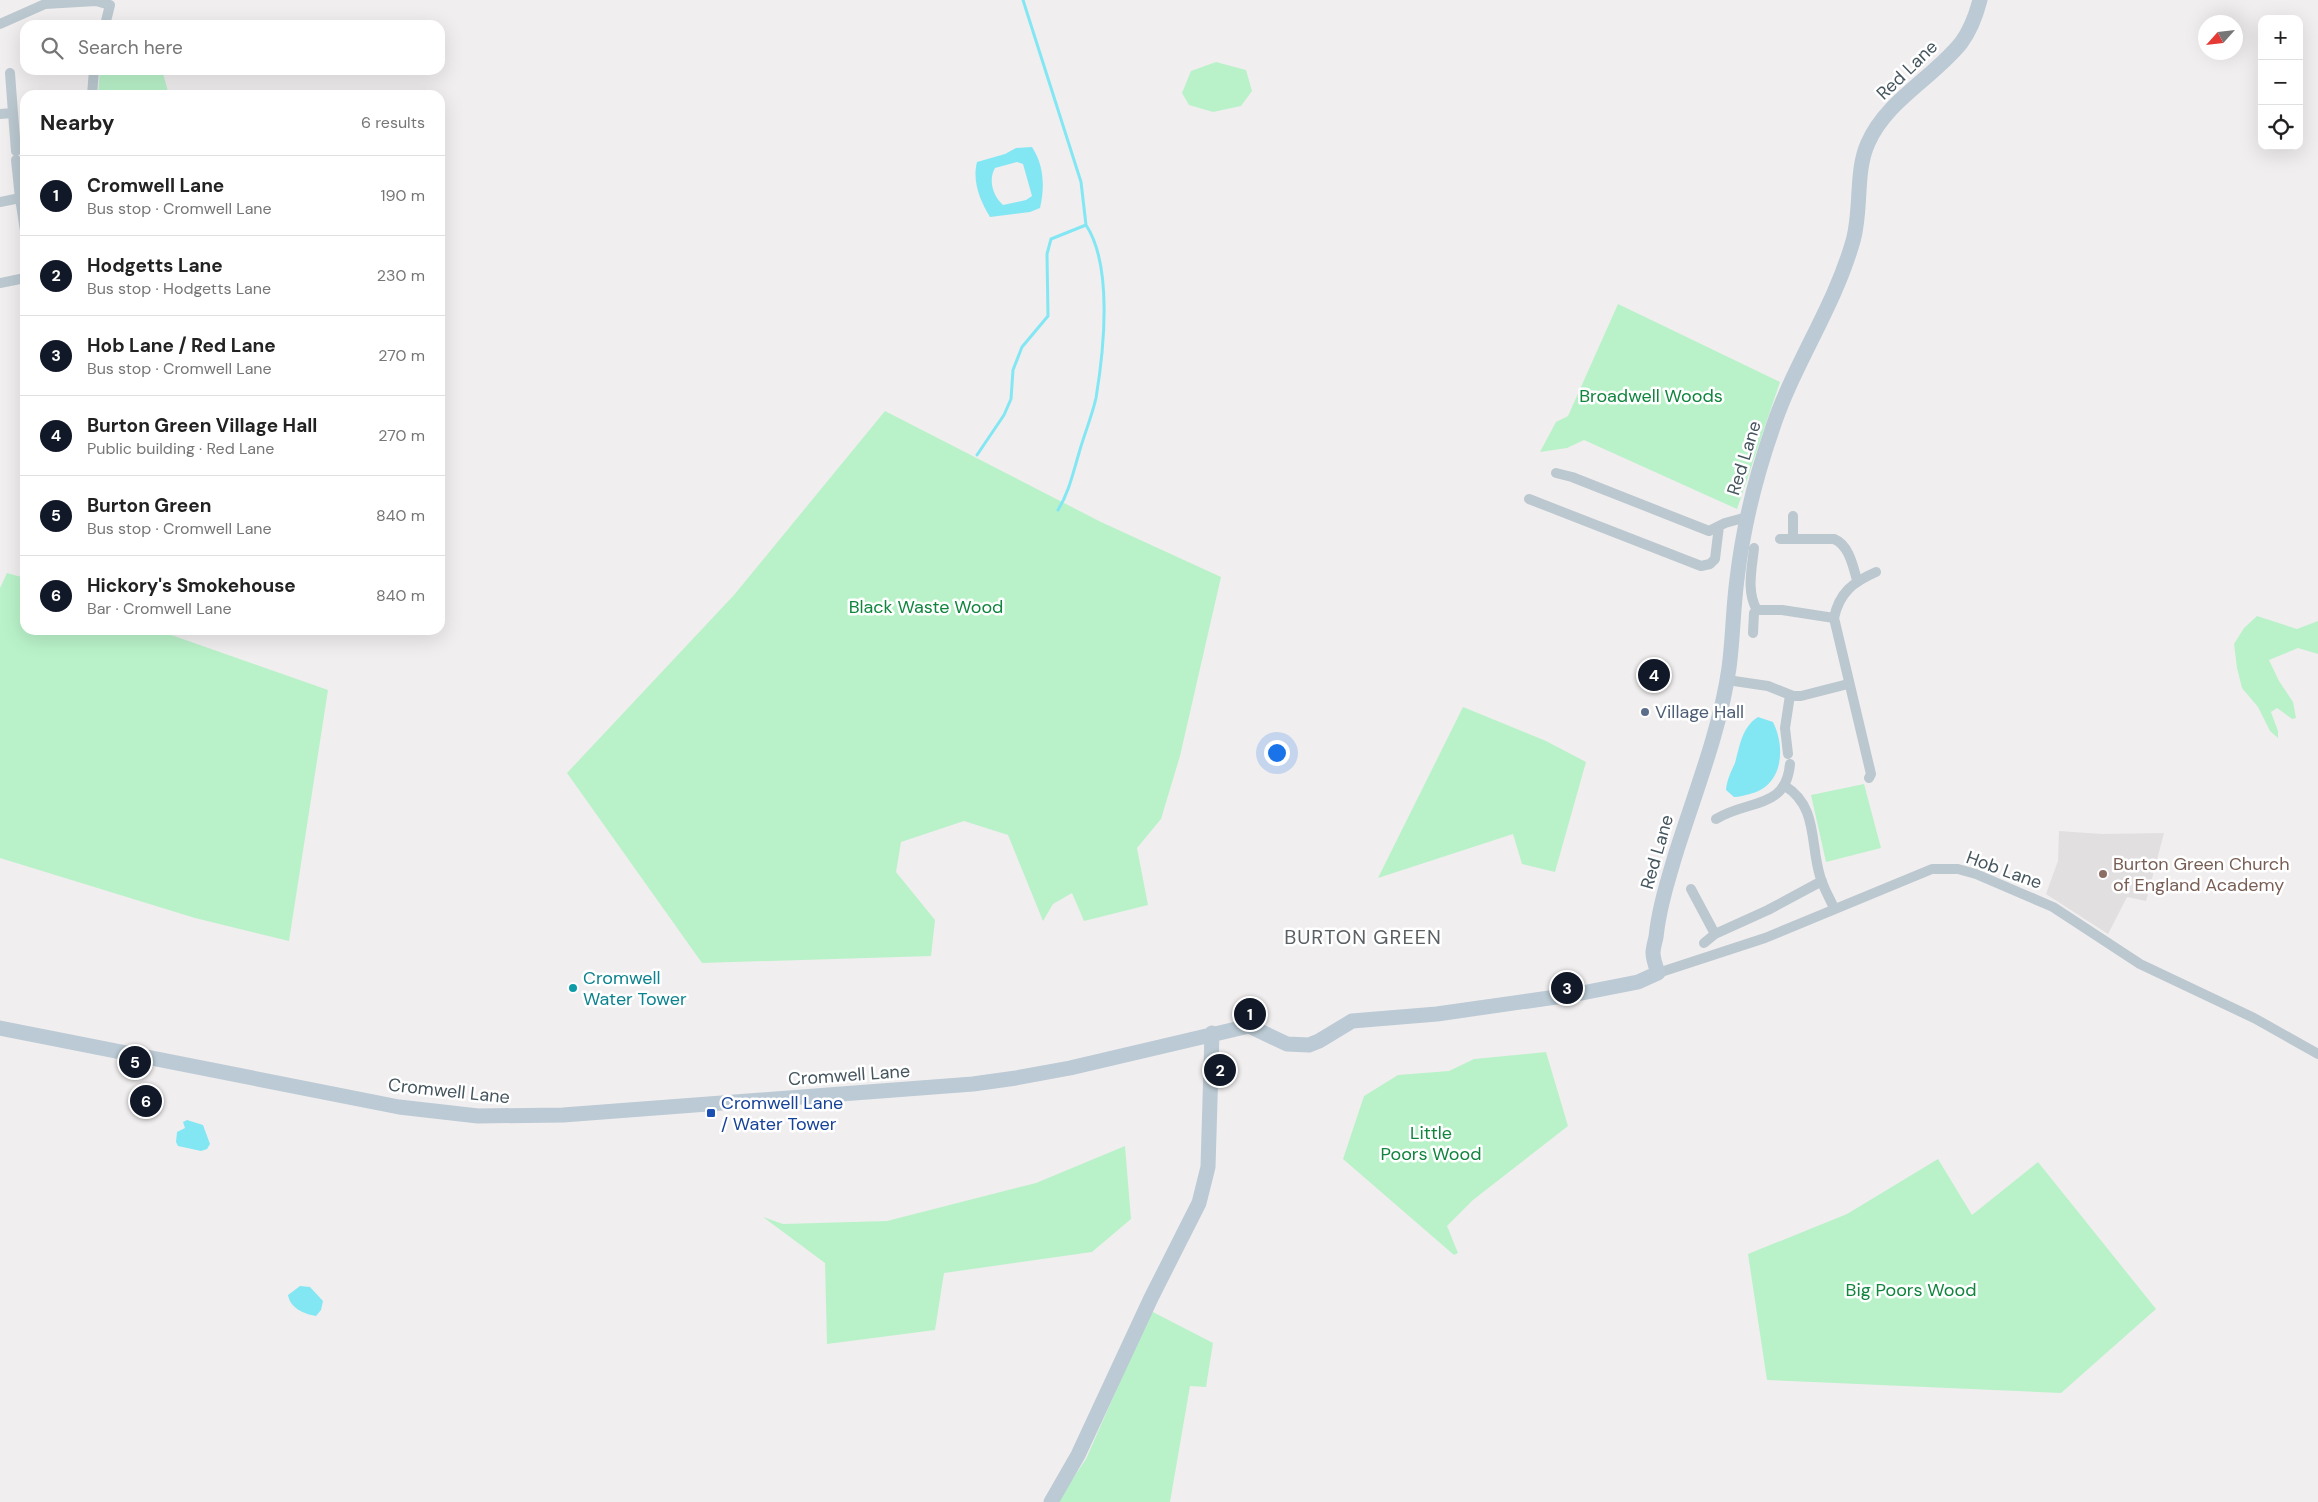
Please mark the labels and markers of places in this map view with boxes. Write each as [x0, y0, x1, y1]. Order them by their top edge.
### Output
pin: 4 [1638, 656, 1670, 694]
place label: Village Hall [1655, 700, 1744, 724]
marker: Village Hall [1639, 706, 1651, 718]
place label: Burton Green Church of England Academy [2113, 852, 2290, 897]
marker: Burton Green Church of England Academy [2097, 868, 2109, 880]
place label: Cromwell Water Tower [583, 966, 687, 1011]
pin: 3 [1551, 969, 1583, 1007]
marker: Cromwell Water Tower [567, 982, 579, 994]
pin: 1 [1234, 995, 1266, 1033]
pin: 5 [119, 1043, 151, 1081]
pin: 2 [1204, 1051, 1236, 1089]
pin: 6 [130, 1082, 162, 1120]
place label: Cromwell Lane / Water Tower [721, 1091, 843, 1136]
marker: Cromwell Lane / Water Tower [705, 1107, 717, 1119]

